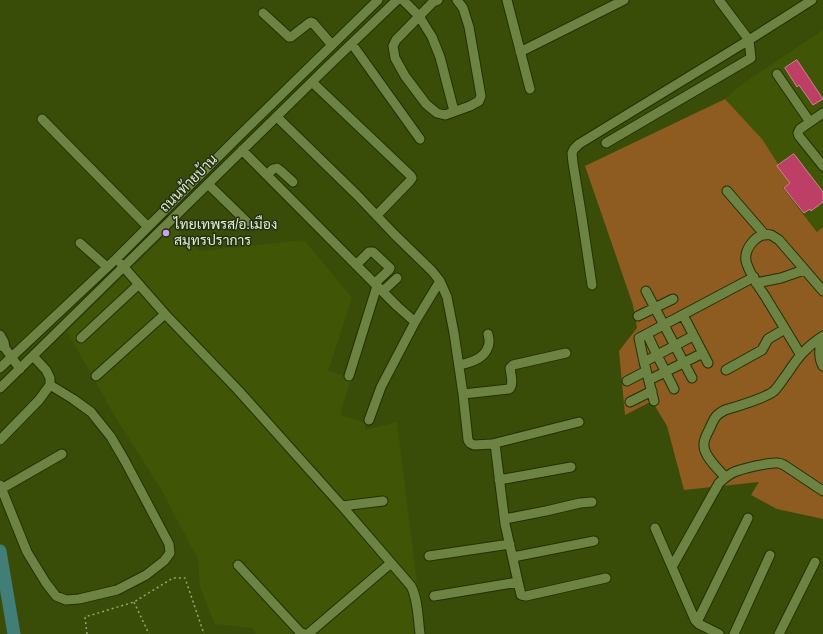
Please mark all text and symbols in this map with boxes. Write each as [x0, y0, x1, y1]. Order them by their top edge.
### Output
street label: ถนนท้ายบ้าน [157, 152, 221, 216]
place label: ไทยเทพรส/อ.เมือง สมุทรปราการ [174, 217, 277, 250]
marker: ไทยเทพรส/อ.เมือง สมุทรปราการ [161, 228, 171, 238]

